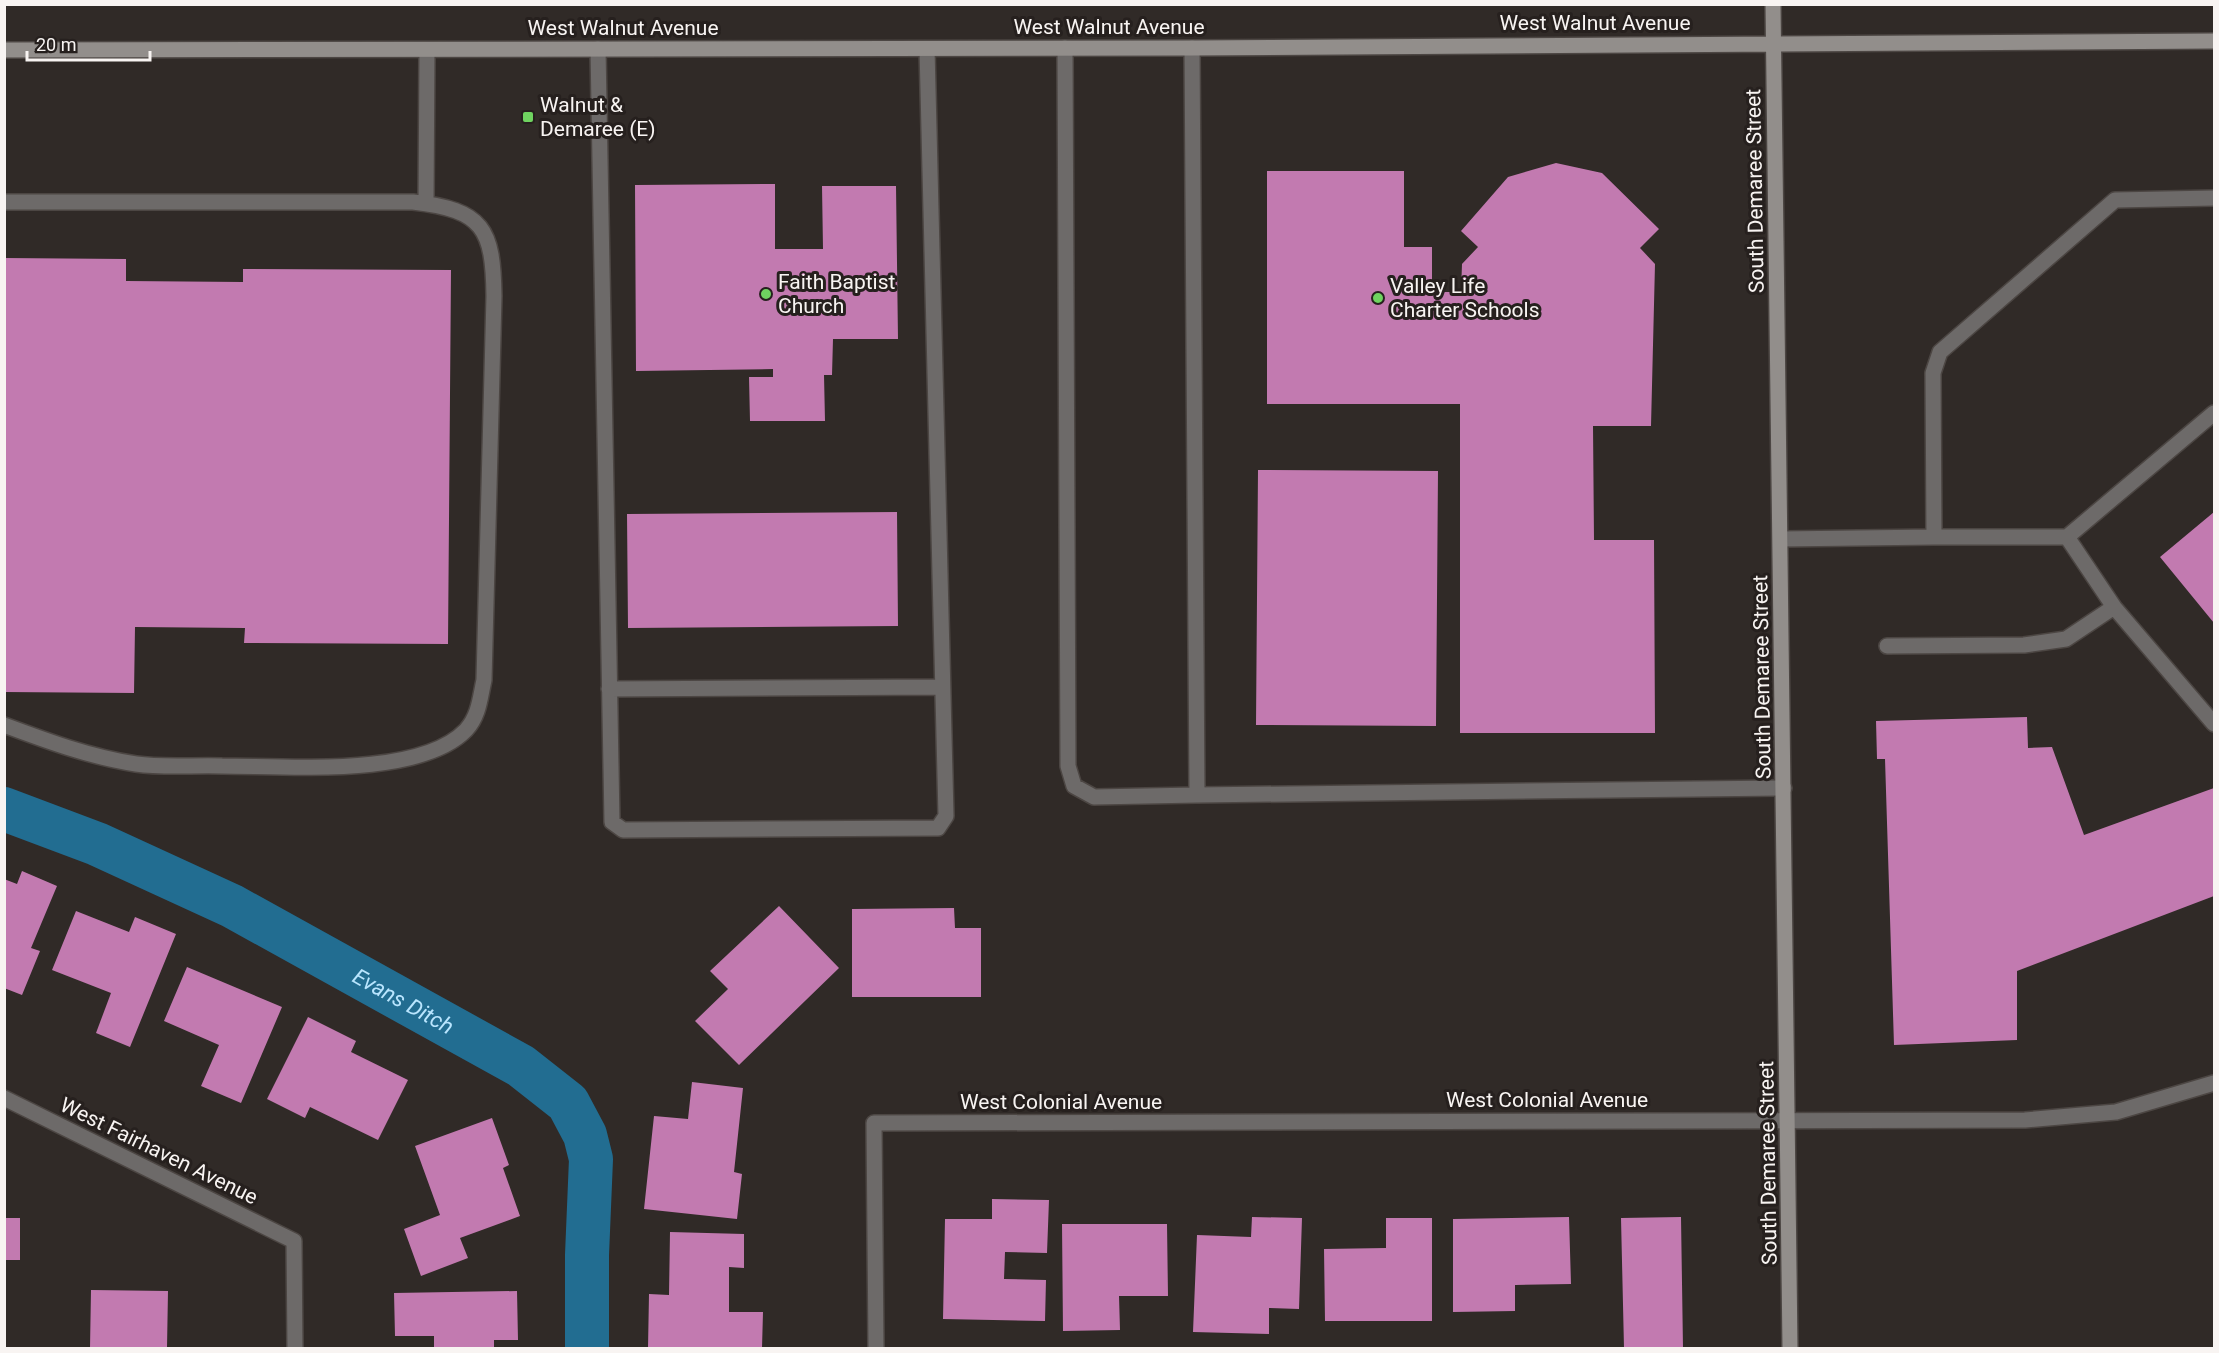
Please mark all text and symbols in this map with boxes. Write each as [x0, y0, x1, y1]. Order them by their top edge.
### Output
street label: West Walnut Avenue [1499, 11, 1691, 35]
street label: West Walnut Avenue [1013, 15, 1205, 39]
street label: West Walnut Avenue [527, 16, 719, 40]
scale bar [27, 24, 150, 62]
text: 20 m [36, 34, 76, 55]
street label: South Demaree Street [1741, 89, 1769, 293]
place label: Walnut & Demaree (E) [540, 93, 656, 141]
marker: Walnut & Demaree (E) [521, 110, 535, 124]
place label: Faith Baptist Church [778, 270, 896, 318]
place label: Valley Life Charter Schools [1390, 274, 1540, 322]
marker: Faith Baptist Church [759, 287, 773, 301]
marker: Valley Life Charter Schools [1371, 291, 1385, 305]
street label: South Demaree Street [1748, 575, 1776, 779]
water label: Evans Ditch [349, 964, 458, 1039]
street label: South Demaree Street [1754, 1061, 1782, 1265]
street label: West Colonial Avenue [1446, 1088, 1648, 1112]
street label: West Colonial Avenue [960, 1090, 1162, 1114]
street label: West Fairhaven Avenue [56, 1093, 262, 1209]

